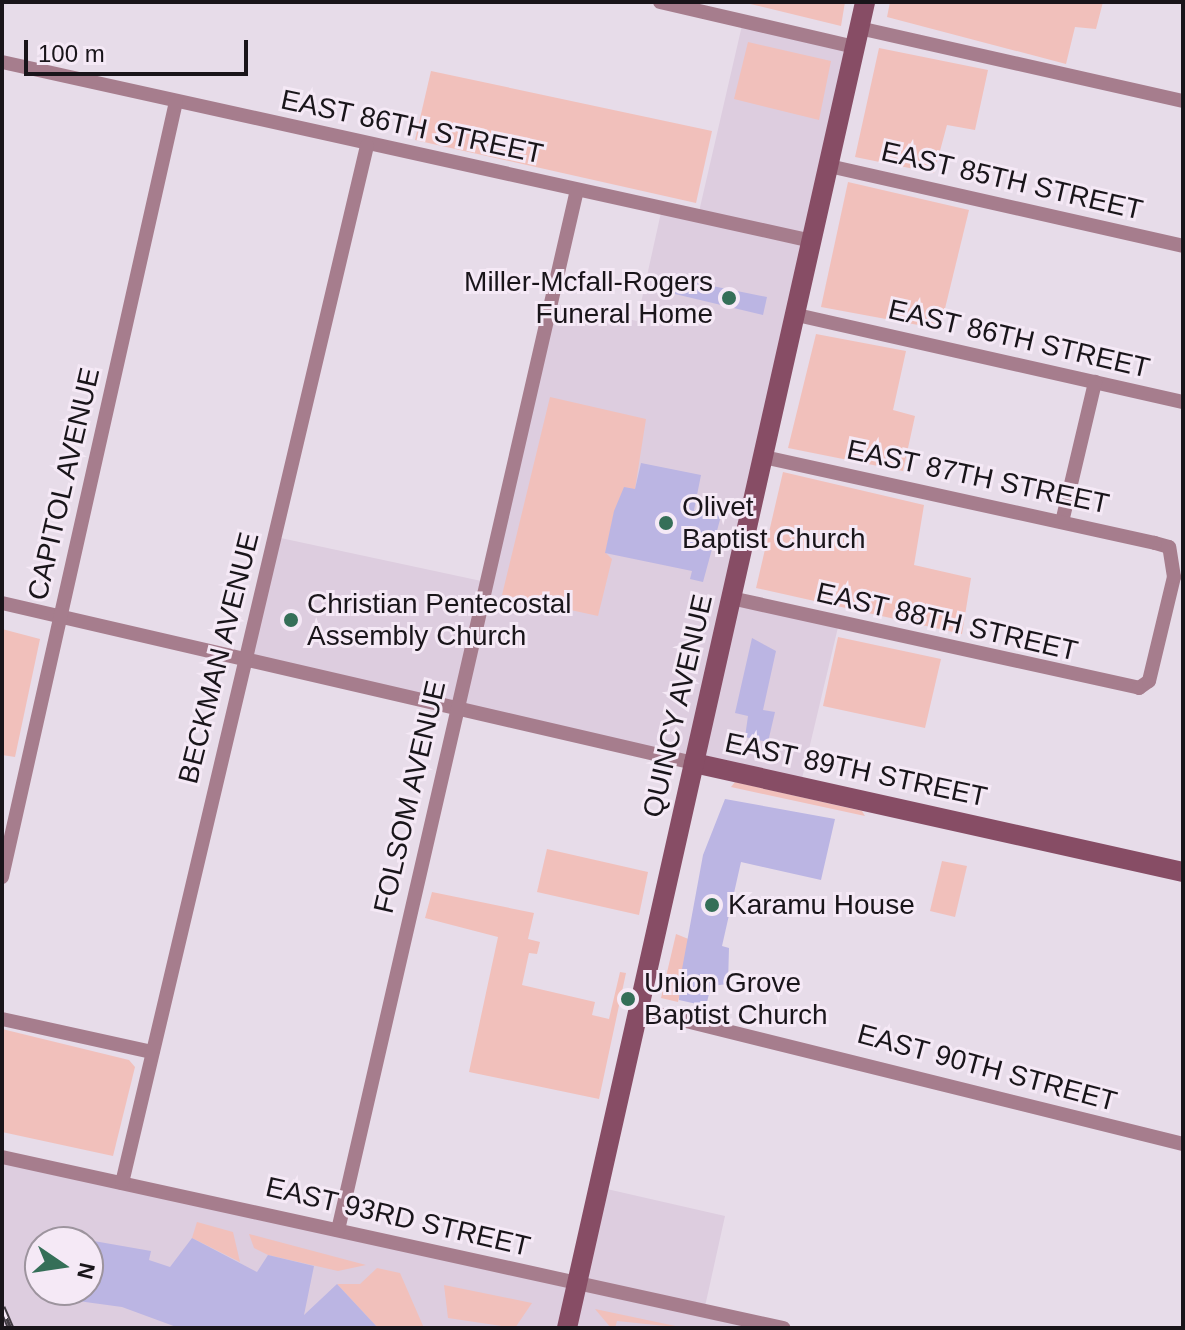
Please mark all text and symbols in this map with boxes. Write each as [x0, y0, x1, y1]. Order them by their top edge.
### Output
scale bar [28, 24, 252, 74]
text: 100 m [38, 40, 105, 67]
street label: EAST 86TH STREET [278, 83, 546, 171]
street label: EAST 85TH STREET [878, 135, 1146, 227]
place label: Miller-Mcfall-Rogers Funeral Home [464, 265, 713, 331]
marker: Miller-Mcfall-Rogers Funeral Home [720, 289, 738, 307]
street label: EAST 86TH STREET [885, 293, 1153, 385]
street label: CAPITOL AVENUE [21, 363, 107, 605]
street label: EAST 87TH STREET [844, 433, 1112, 521]
place label: Olivet Baptist Church [682, 490, 866, 556]
marker: Olivet Baptist Church [657, 514, 675, 532]
street label: BECKMAN AVENUE [171, 528, 267, 788]
street label: EAST 88TH STREET [813, 576, 1081, 668]
place label: Christian Pentecostal Assembly Church [307, 587, 572, 653]
street label: QUINCY AVENUE [636, 590, 720, 822]
marker: Christian Pentecostal Assembly Church [282, 611, 300, 629]
street label: FOLSOM AVENUE [367, 677, 453, 917]
street label: EAST 89TH STREET [722, 726, 990, 814]
place label: Karamu House [728, 888, 915, 922]
marker: Karamu House [703, 896, 721, 914]
place label: Union Grove Baptist Church [644, 966, 828, 1032]
marker: Union Grove Baptist Church [619, 990, 637, 1008]
street label: EAST 90TH STREET [853, 1017, 1121, 1119]
street label: EAST 93RD STREET [262, 1170, 534, 1264]
north arrow [24, 1226, 104, 1306]
text: N [72, 1261, 100, 1282]

